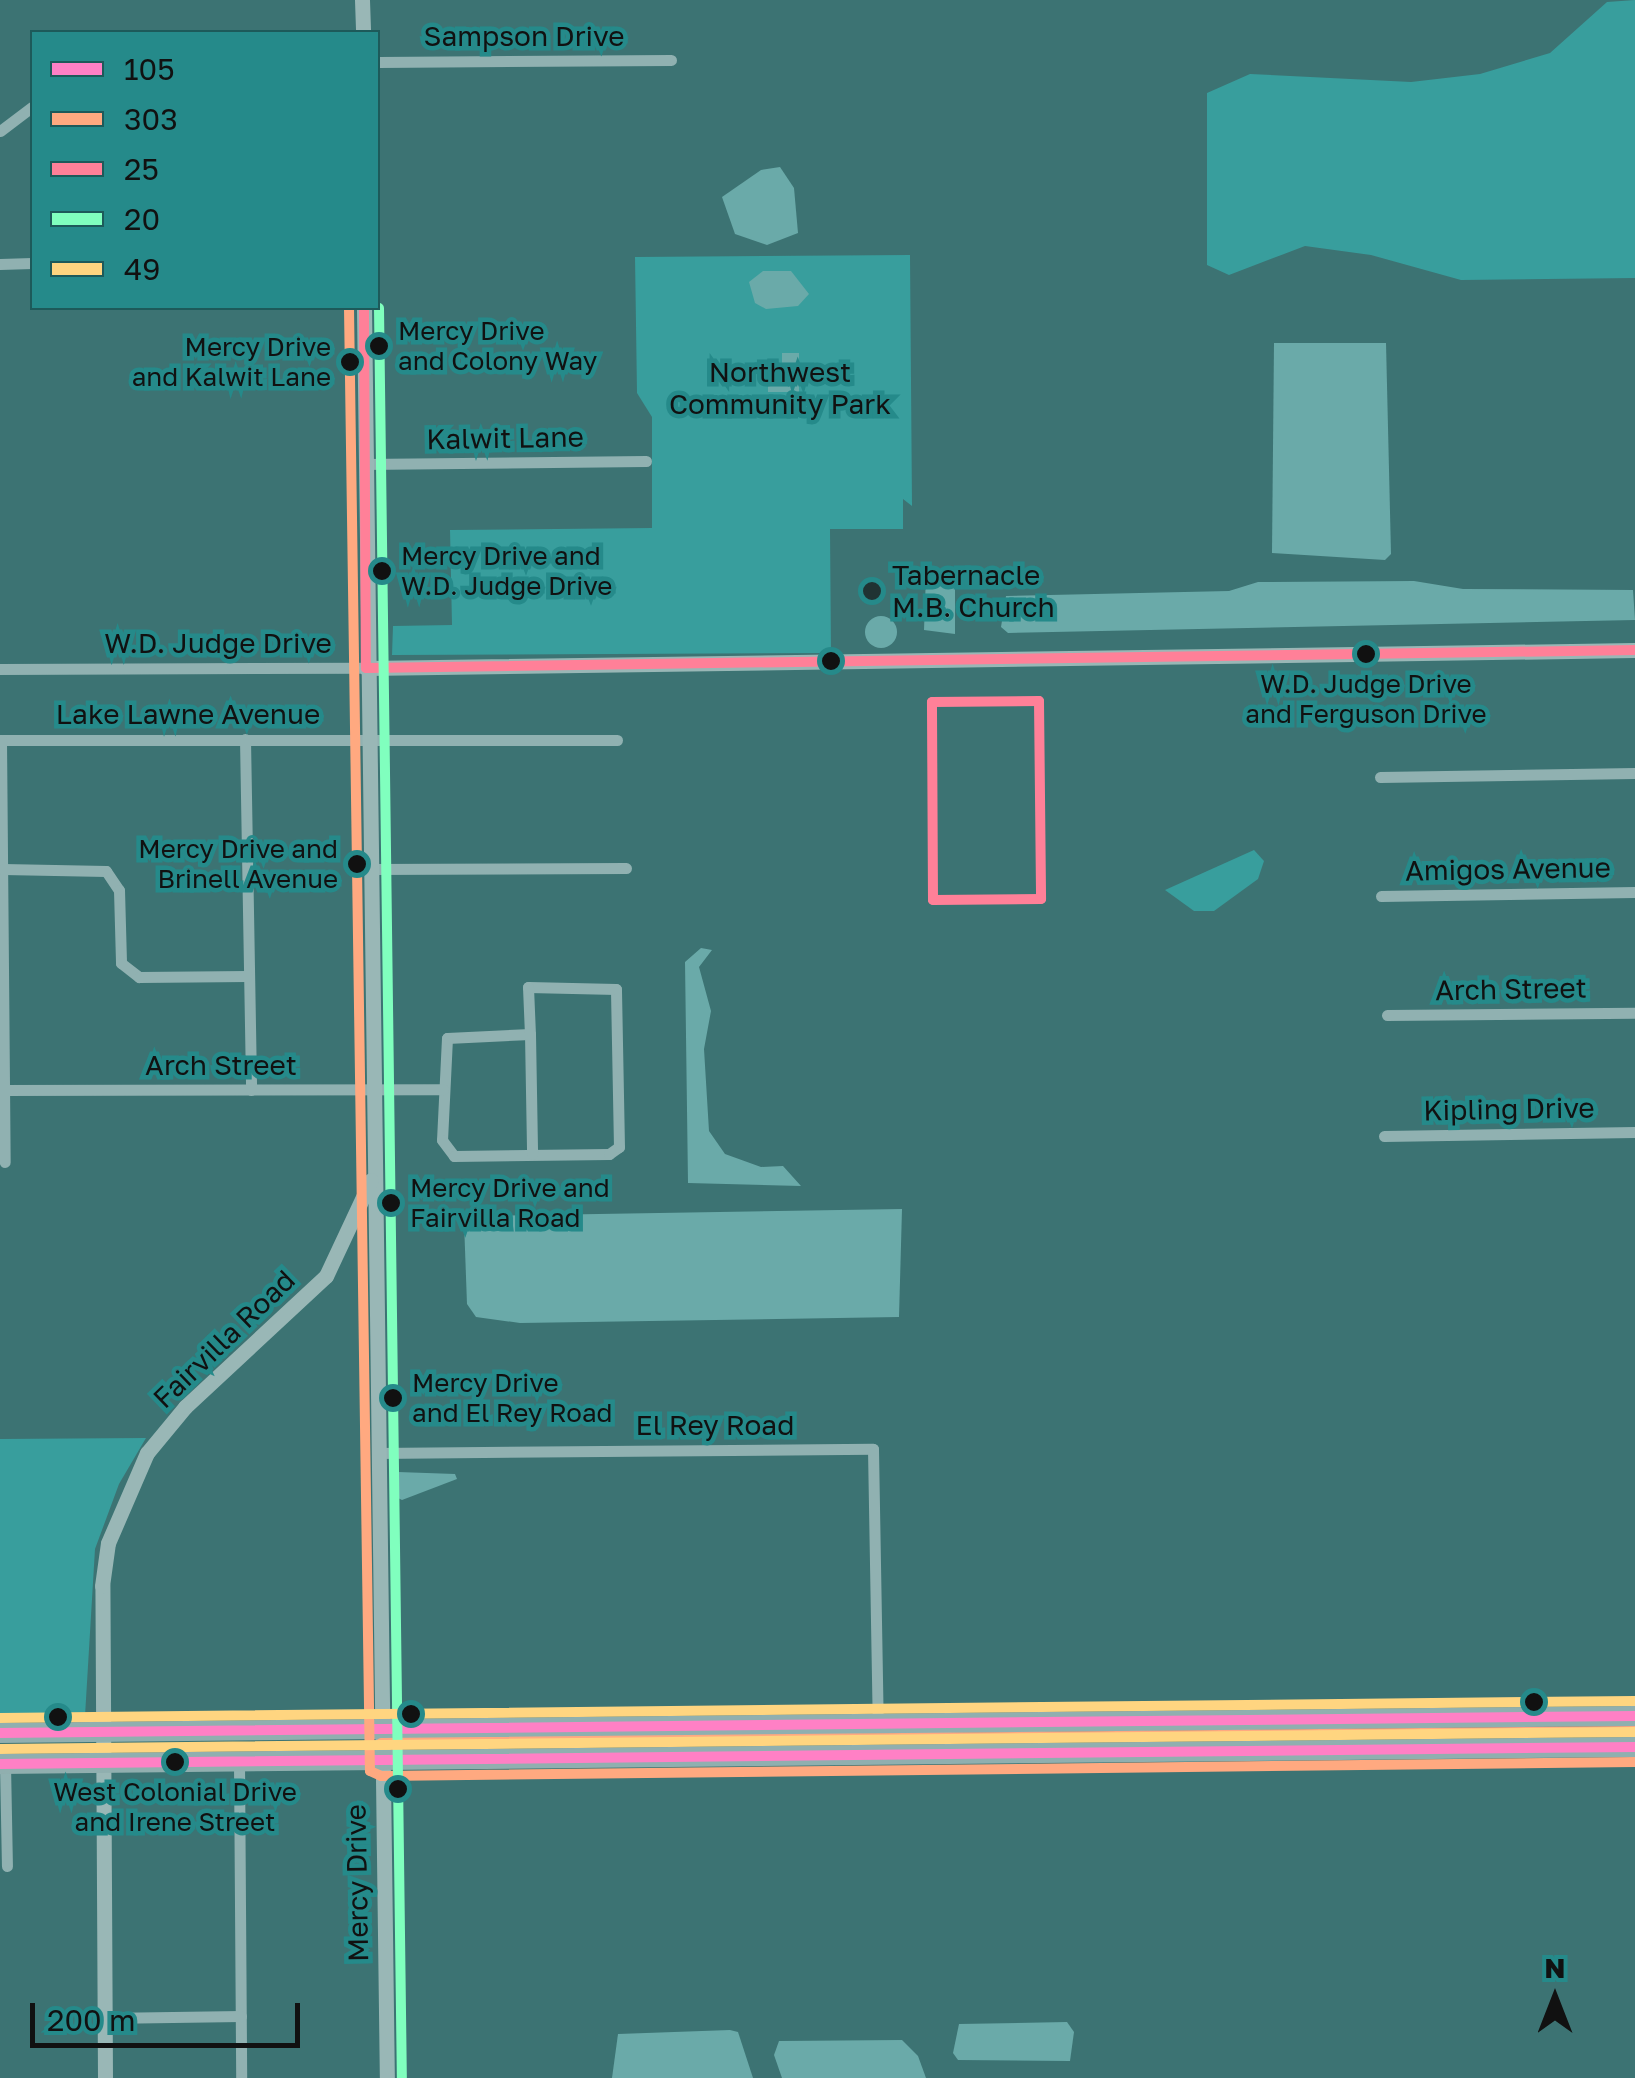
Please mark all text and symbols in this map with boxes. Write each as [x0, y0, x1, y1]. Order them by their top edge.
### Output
street label: Sampson Drive [424, 19, 624, 53]
legend [30, 30, 380, 310]
text: 105 [124, 51, 175, 87]
text: 303 [124, 101, 178, 137]
text: 25 [124, 151, 159, 187]
text: 20 [124, 201, 160, 237]
text: 49 [124, 251, 160, 287]
place label: Mercy Drive and Colony Way [398, 315, 597, 376]
place label: Mercy Drive and Kalwit Lane [132, 331, 331, 392]
marker: Mercy Drive and Colony Way [369, 336, 389, 356]
marker: Mercy Drive and Kalwit Lane [340, 352, 360, 372]
park label: Northwest Community Park [669, 355, 891, 421]
street label: Kalwit Lane [426, 420, 584, 456]
place label: Mercy Drive and W.D. Judge Drive [401, 540, 612, 602]
place label: Tabernacle M.B. Church [892, 558, 1055, 624]
marker: Mercy Drive and W.D. Judge Drive [372, 561, 392, 581]
marker: Tabernacle M.B. Church [861, 580, 883, 602]
street label: W.D. Judge Drive [104, 626, 332, 660]
marker: W.D. Judge Drive and Ferguson Drive [1356, 644, 1376, 664]
unlabelled marker [821, 651, 841, 671]
place label: W.D. Judge Drive and Ferguson Drive [1245, 668, 1487, 730]
street label: Lake Lawne Avenue [56, 697, 320, 731]
place label: Mercy Drive and Brinell Avenue [138, 833, 338, 894]
street label: Amigos Avenue [1405, 850, 1611, 888]
marker: Mercy Drive and Brinell Avenue [347, 854, 367, 874]
street label: Arch Street [1435, 971, 1587, 1007]
street label: Arch Street [145, 1048, 297, 1082]
street label: Kipling Drive [1423, 1091, 1595, 1127]
place label: Mercy Drive and Fairvilla Road [410, 1172, 610, 1234]
marker: Mercy Drive and Fairvilla Road [381, 1193, 401, 1213]
street label: Fairvilla Road [146, 1263, 302, 1415]
place label: Mercy Drive and El Rey Road [412, 1367, 613, 1429]
marker: Mercy Drive and El Rey Road [383, 1388, 403, 1408]
street label: El Rey Road [636, 1408, 794, 1442]
unlabelled marker [1524, 1692, 1544, 1712]
unlabelled marker [401, 1704, 421, 1724]
unlabelled marker [48, 1707, 68, 1727]
marker: West Colonial Drive and Irene Street [165, 1752, 185, 1772]
place label: West Colonial Drive and Irene Street [53, 1776, 297, 1838]
unlabelled marker [388, 1779, 408, 1799]
street label: Mercy Drive [339, 1804, 375, 1962]
north arrow [1505, 1948, 1605, 2048]
text: N [1544, 1951, 1566, 1984]
scale bar [35, 1983, 305, 2045]
text: 200 m [47, 2002, 136, 2038]

